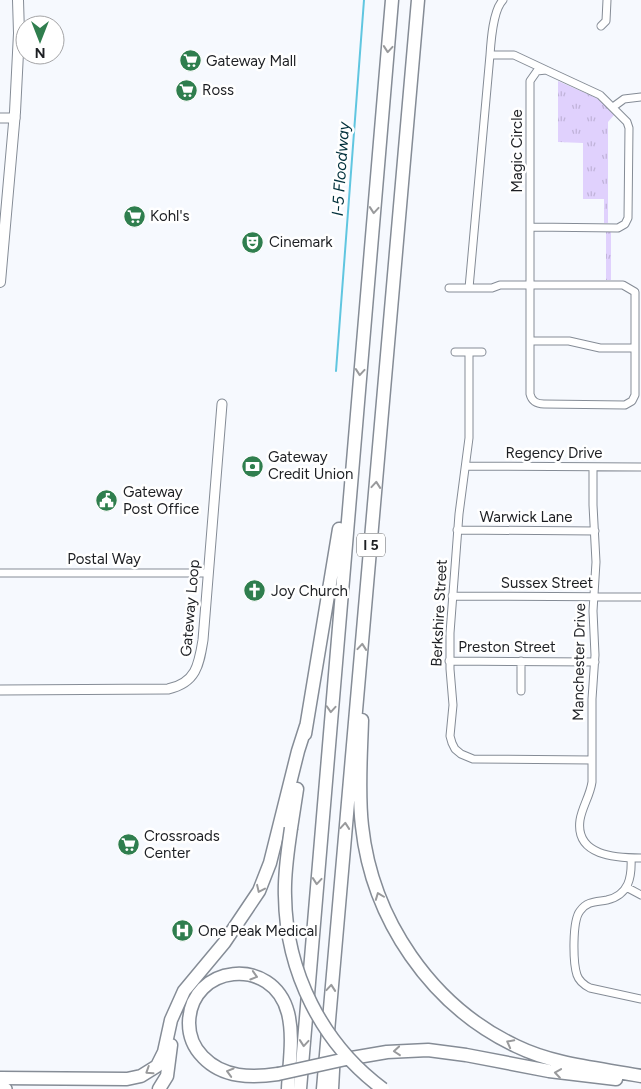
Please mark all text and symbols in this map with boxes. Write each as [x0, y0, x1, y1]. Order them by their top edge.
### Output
north arrow [15, 15, 65, 65]
text: N [35, 44, 45, 61]
one-way arrow [383, 45, 394, 53]
supermarket icon: Gateway Mall [178, 49, 202, 73]
place label: Gateway Mall [206, 52, 296, 70]
supermarket icon: Ross [174, 78, 198, 102]
place label: Ross [202, 81, 234, 99]
street label: Magic Circle [508, 109, 526, 193]
water label: I-5 Floodway [328, 121, 353, 217]
supermarket icon: Kohl's [122, 204, 146, 228]
place label: Kohl's [150, 207, 189, 225]
one-way arrow [369, 207, 380, 215]
theatre icon: Cinemark [241, 230, 265, 254]
place label: Cinemark [269, 233, 333, 251]
one-way arrow [355, 369, 366, 377]
street label: Regency Drive [505, 444, 603, 462]
place label: Gateway Credit Union [268, 448, 353, 483]
bank icon: Gateway Credit Union [240, 454, 264, 478]
one-way arrow [370, 481, 381, 489]
place label: Gateway Post Office [123, 483, 199, 518]
public building icon: Gateway Post Office [95, 489, 119, 513]
street label: Warwick Lane [480, 508, 572, 526]
road number: I 5 [357, 534, 385, 556]
street label: Postal Way [67, 550, 141, 568]
street label: Gateway Loop [177, 559, 203, 657]
street label: Berkshire Street [427, 559, 451, 667]
street label: Sussex Street [501, 574, 594, 592]
church icon: Joy Church [243, 579, 267, 603]
place label: Joy Church [271, 582, 348, 600]
street label: Manchester Drive [569, 603, 589, 721]
street label: Preston Street [458, 638, 556, 656]
one-way arrow [357, 643, 368, 651]
one-way arrow [326, 705, 337, 713]
one-way arrow [340, 822, 351, 830]
place label: Crossroads Center [144, 827, 220, 862]
supermarket icon: Crossroads Center [116, 833, 140, 857]
one-way arrow [312, 878, 323, 886]
one-way arrow [255, 884, 266, 893]
one-way arrow [375, 892, 385, 901]
hospital icon: One Peak Medical [170, 919, 194, 943]
place label: One Peak Medical [198, 922, 317, 940]
one-way arrow [249, 971, 257, 981]
one-way arrow [326, 984, 337, 992]
one-way arrow [506, 1039, 515, 1049]
one-way arrow [299, 1040, 310, 1048]
one-way arrow [393, 1046, 401, 1057]
one-way arrow [145, 1065, 155, 1074]
one-way arrow [226, 1068, 235, 1078]
one-way arrow [553, 1068, 562, 1078]

